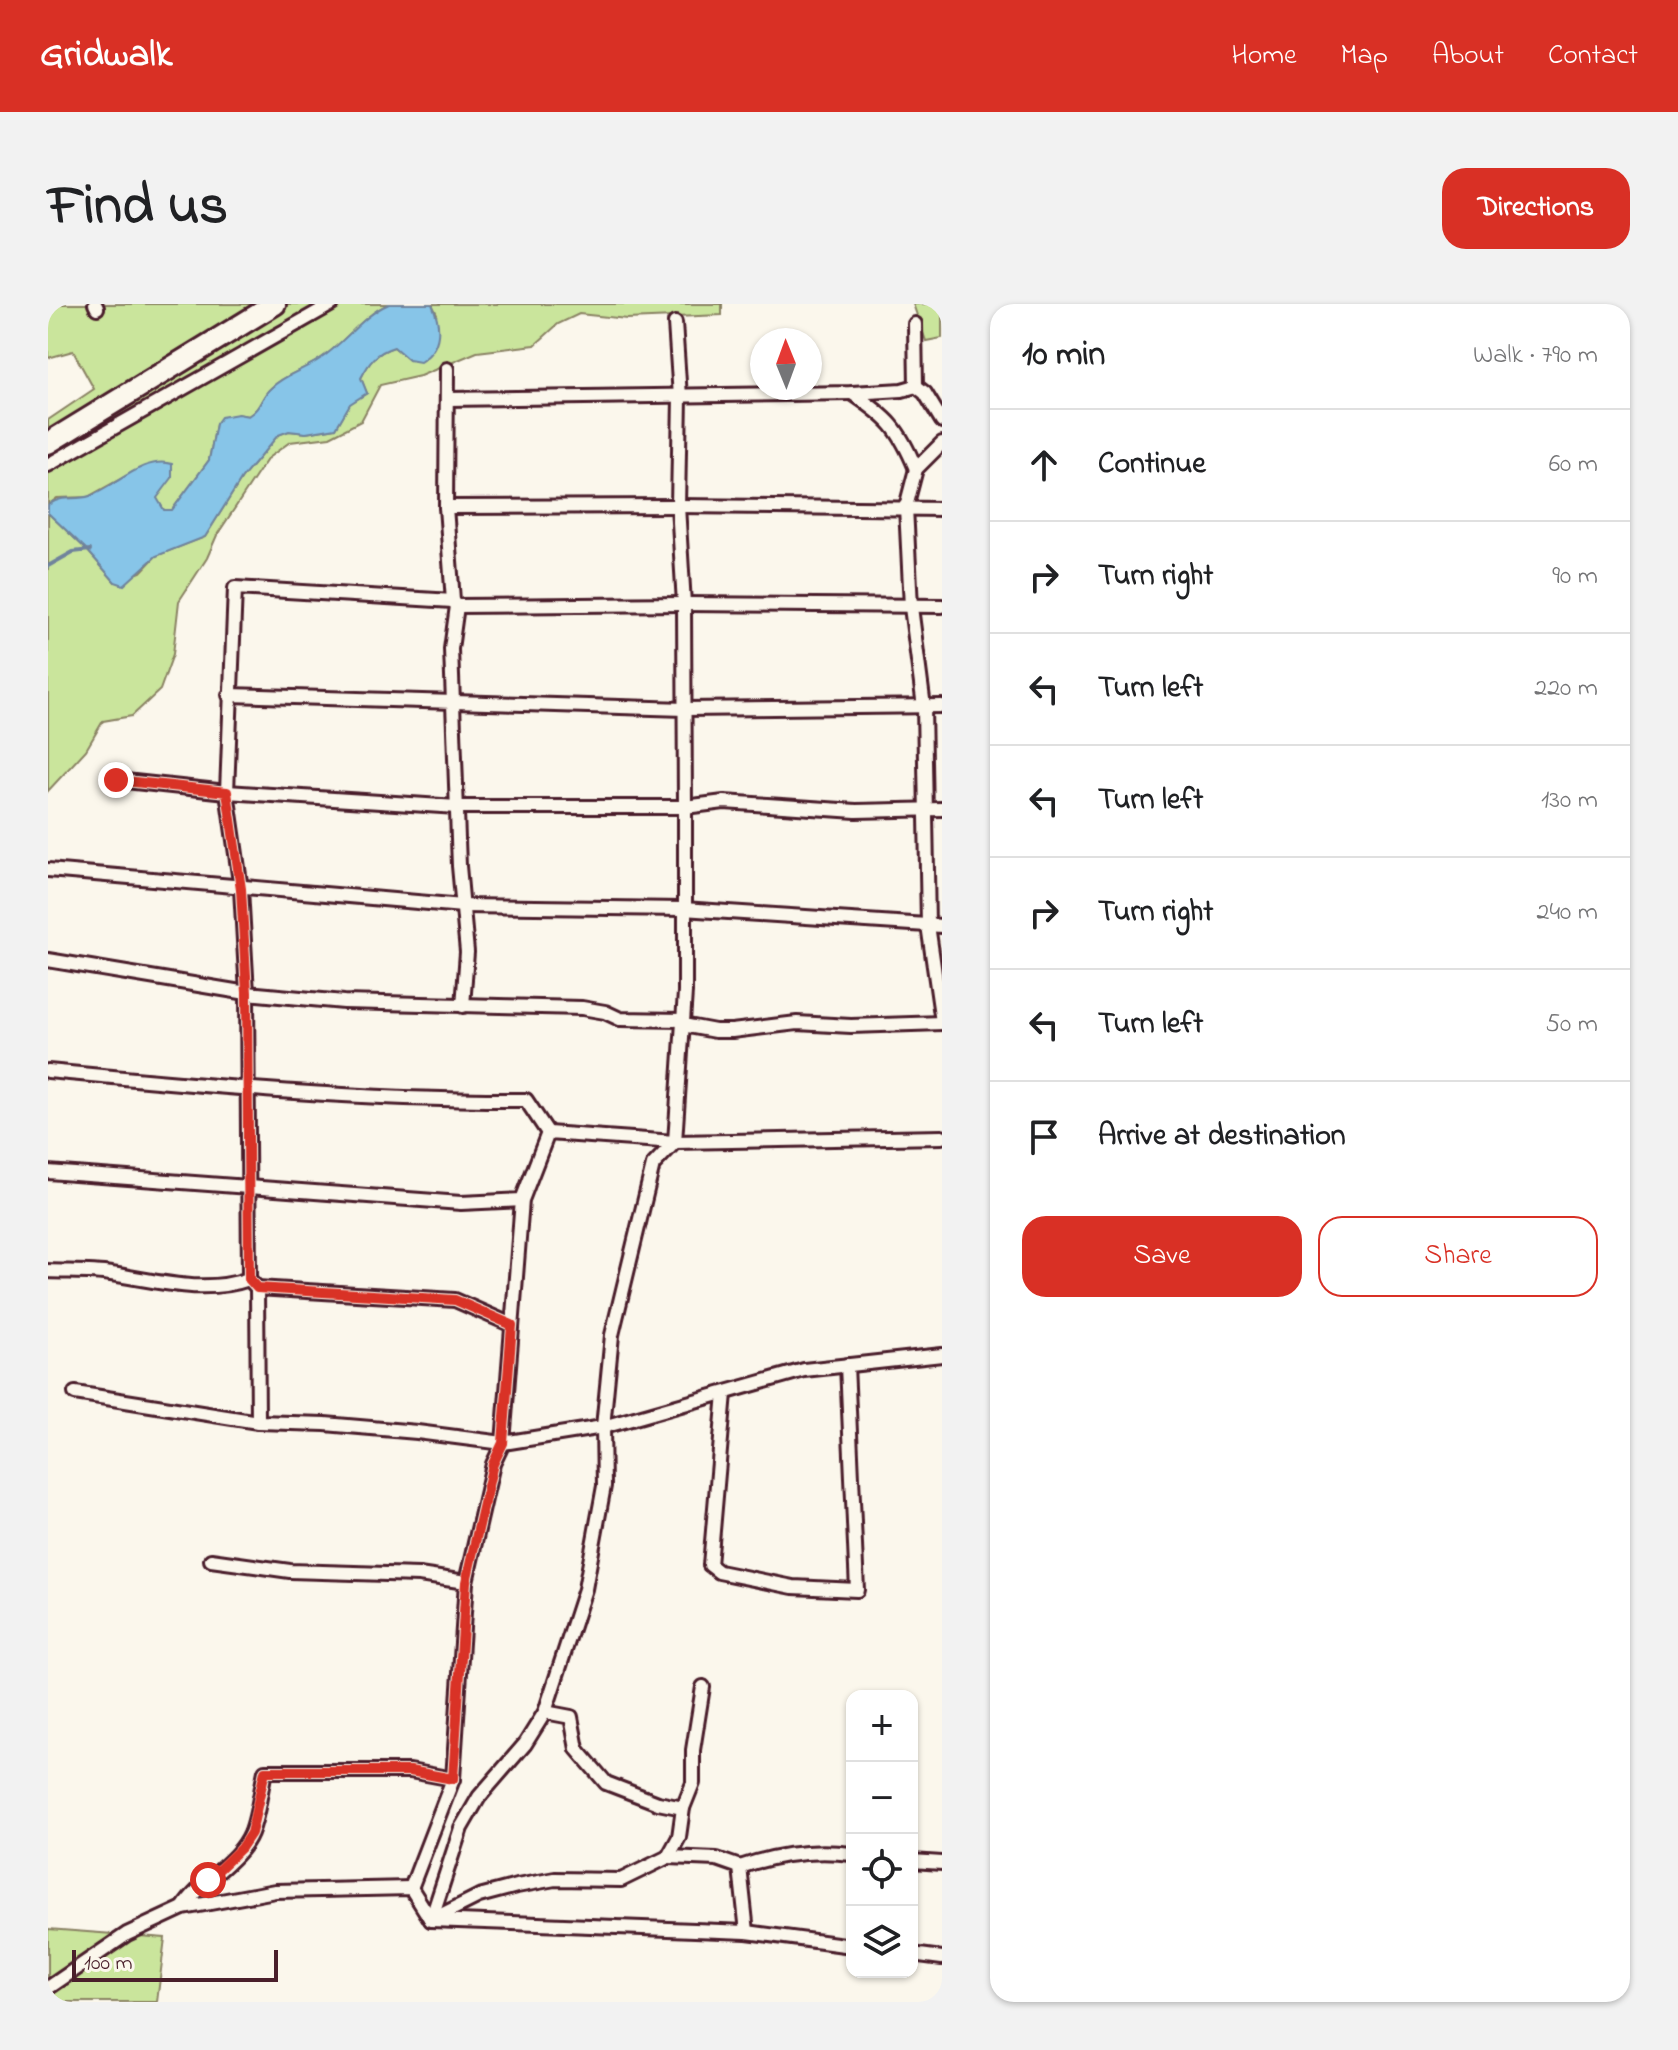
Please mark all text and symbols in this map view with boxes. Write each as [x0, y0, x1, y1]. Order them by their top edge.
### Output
text: Gridwalk [40, 28, 172, 84]
text: Home [1231, 36, 1297, 77]
text: Map [1341, 36, 1388, 77]
text: About [1432, 36, 1504, 77]
text: Contact [1548, 36, 1638, 77]
text: Find us [48, 168, 228, 249]
button: Directions [1442, 168, 1630, 249]
north arrow [750, 328, 822, 400]
text: 10 min [1022, 331, 1105, 381]
text: Walk · 790 m [1473, 337, 1598, 375]
icon: ahead [1022, 443, 1066, 487]
text: Continue [1098, 443, 1206, 487]
text: 60 m [1549, 446, 1598, 484]
icon: right [1022, 555, 1066, 599]
text: Turn right [1098, 555, 1213, 599]
text: 90 m [1552, 558, 1598, 596]
icon: left [1022, 667, 1066, 711]
text: Turn left [1098, 667, 1203, 711]
text: 220 m [1534, 670, 1598, 708]
route end [98, 762, 134, 798]
icon: left [1022, 779, 1066, 823]
text: Turn left [1098, 779, 1203, 823]
text: 130 m [1541, 782, 1598, 820]
icon: right [1022, 891, 1066, 935]
text: Turn right [1098, 891, 1213, 935]
text: 240 m [1536, 894, 1598, 932]
icon: left [1022, 1003, 1066, 1047]
text: Turn left [1098, 1003, 1203, 1047]
text: 50 m [1545, 1006, 1598, 1044]
icon: arrive [1022, 1115, 1066, 1159]
text: Arrive at destination [1098, 1115, 1346, 1159]
button: Save [1022, 1216, 1302, 1297]
button: Share [1318, 1216, 1598, 1297]
map controls [846, 1690, 918, 1978]
button: + [846, 1690, 918, 1762]
button: − [846, 1762, 918, 1834]
button: locate [846, 1834, 918, 1906]
route start [190, 1862, 226, 1898]
button: layers [846, 1906, 918, 1978]
scale bar [72, 1946, 278, 1982]
text: 100 m [84, 1948, 133, 1980]

